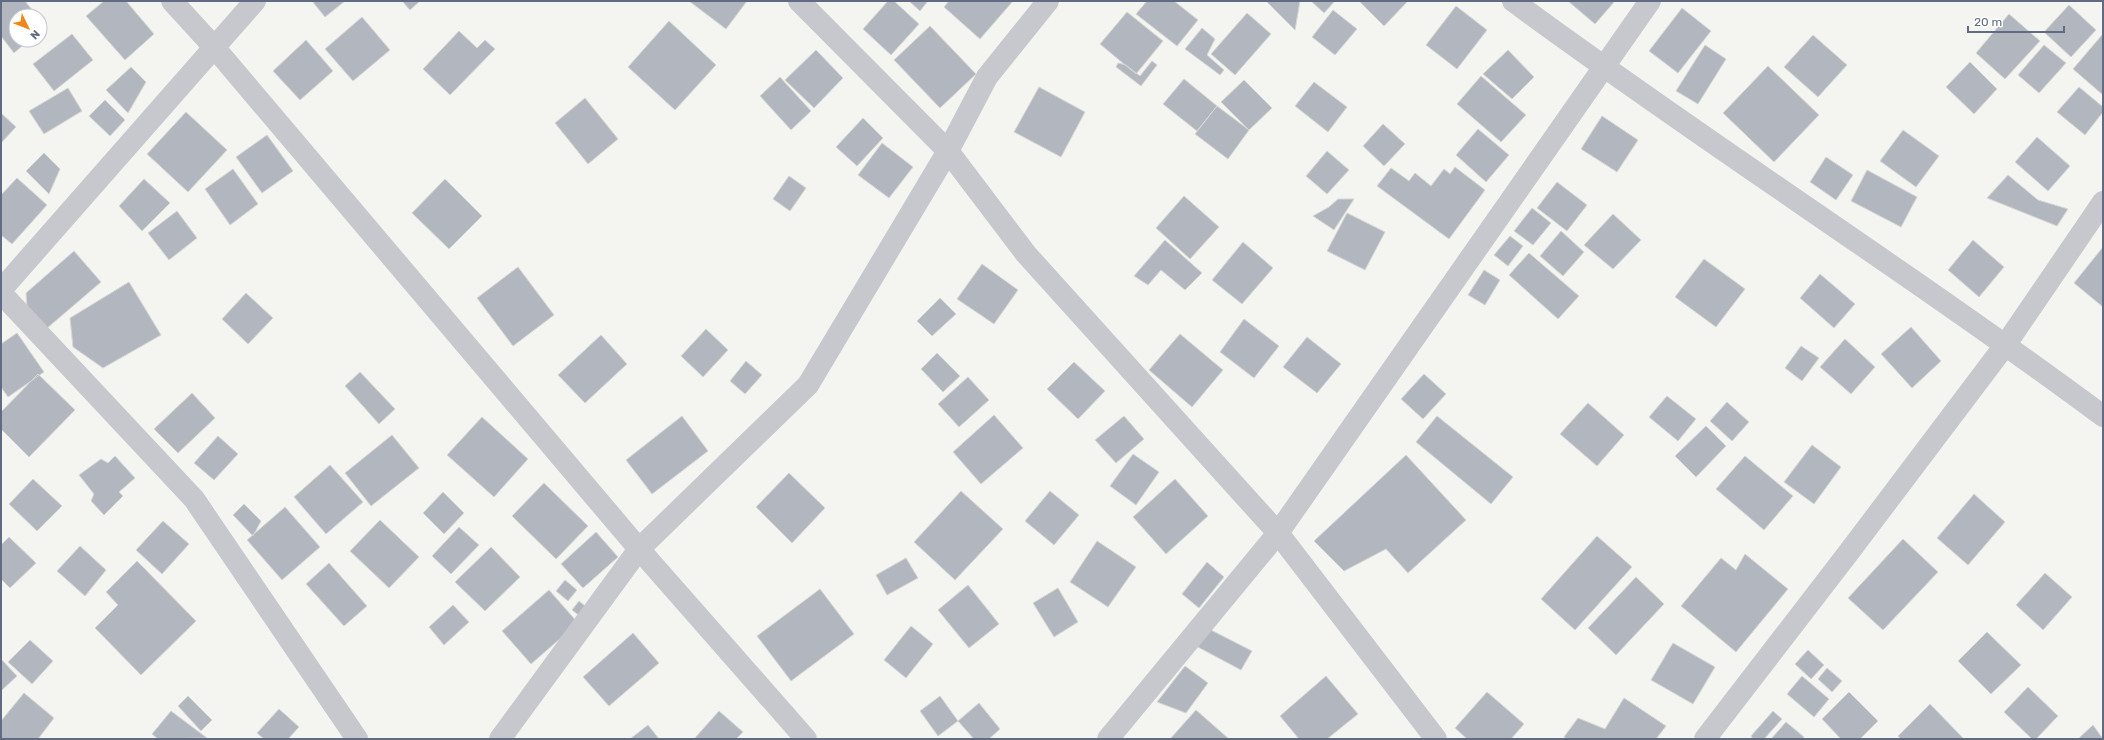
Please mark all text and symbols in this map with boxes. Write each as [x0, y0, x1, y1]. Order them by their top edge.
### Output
north arrow [8, 8, 48, 48]
scale bar [1968, 8, 2064, 34]
text: 20 m [1974, 15, 2002, 29]
text: N [27, 27, 42, 42]

